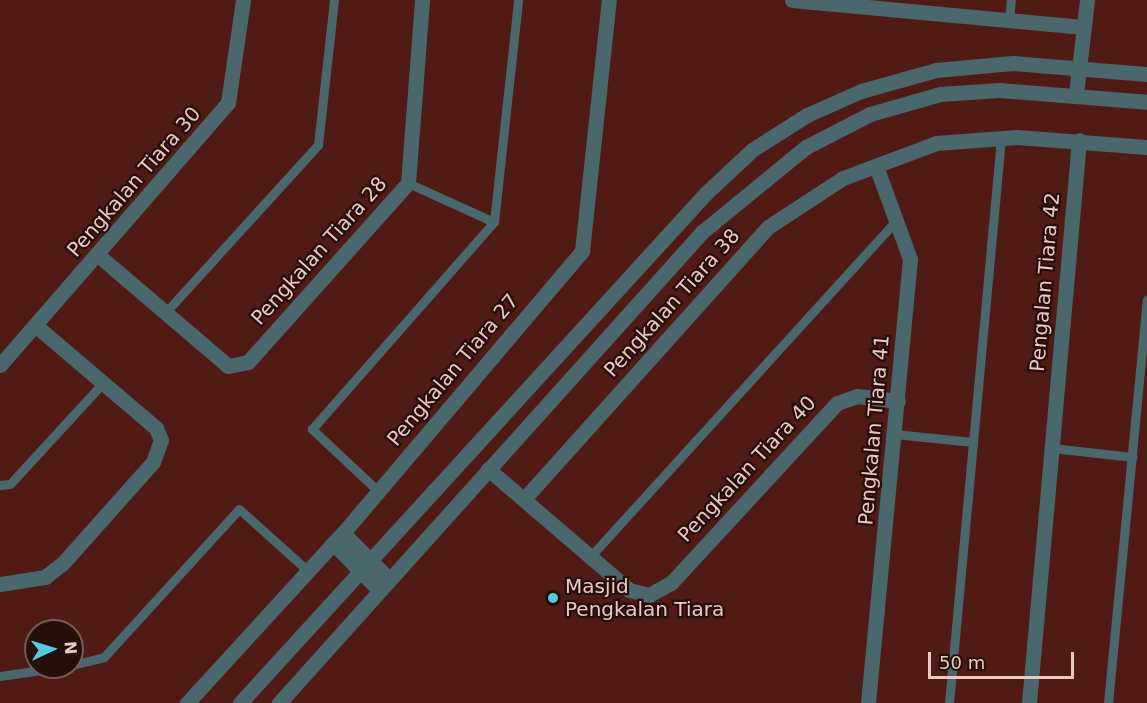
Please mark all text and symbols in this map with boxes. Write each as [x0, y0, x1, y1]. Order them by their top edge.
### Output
street label: Pengkalan Tiara 30 [62, 102, 206, 262]
street label: Pengkalan Tiara 28 [246, 172, 392, 330]
street label: Pengalan Tiara 42 [1025, 191, 1065, 373]
street label: Pengkalan Tiara 38 [599, 224, 745, 382]
street label: Pengkalan Tiara 27 [382, 289, 524, 451]
street label: Pengkalan Tiara 41 [854, 334, 894, 526]
street label: Pengkalan Tiara 40 [673, 391, 821, 547]
place label: Masjid Pengkalan Tiara [565, 574, 724, 621]
marker: Masjid Pengkalan Tiara [546, 591, 560, 605]
north arrow [24, 619, 84, 679]
text: N [61, 640, 80, 655]
scale bar [931, 640, 1076, 678]
text: 50 m [939, 652, 985, 673]

